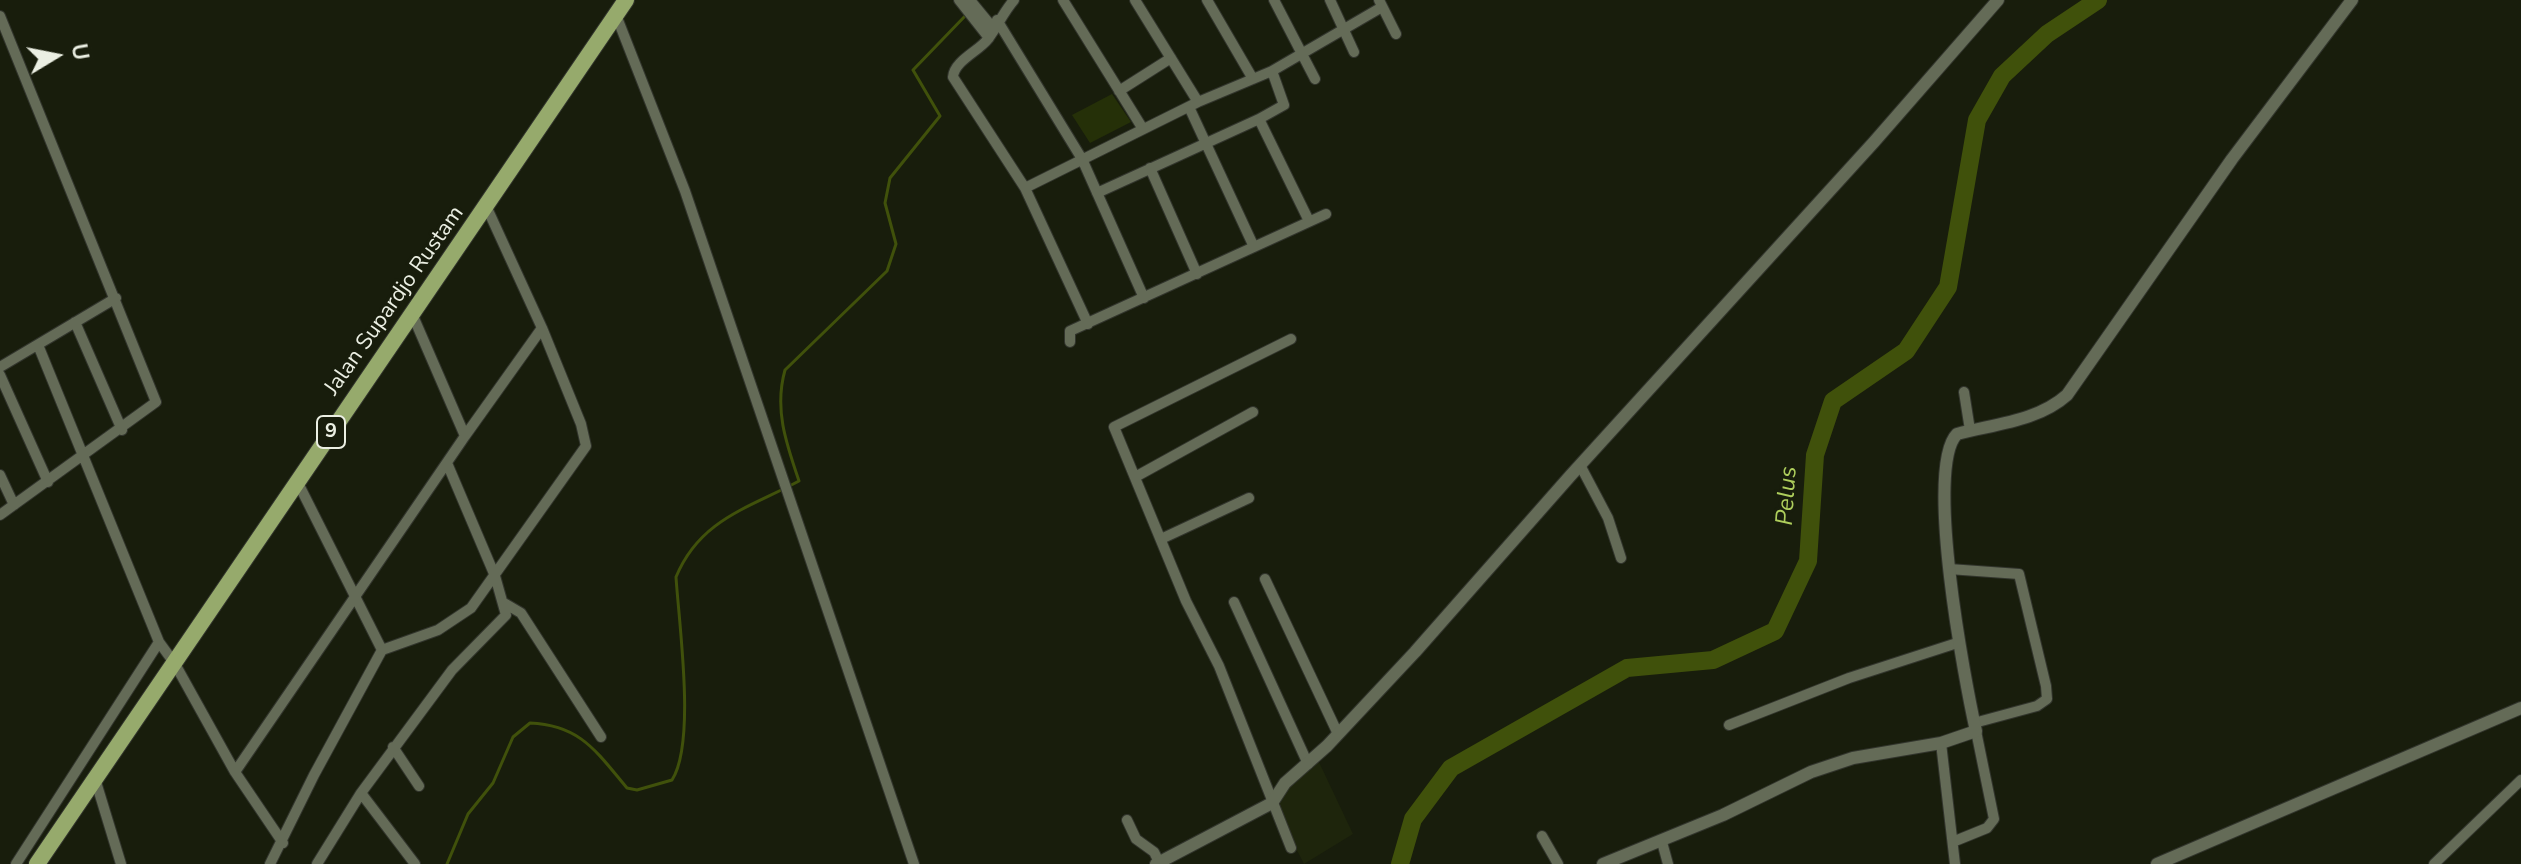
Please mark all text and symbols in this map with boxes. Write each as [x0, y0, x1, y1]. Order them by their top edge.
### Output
north arrow [16, 16, 96, 96]
text: U [63, 41, 96, 62]
street label: Jalan Supardjo Rustam [320, 201, 470, 401]
road number: 9 [317, 416, 345, 448]
water label: Pelus [1772, 465, 1804, 527]

